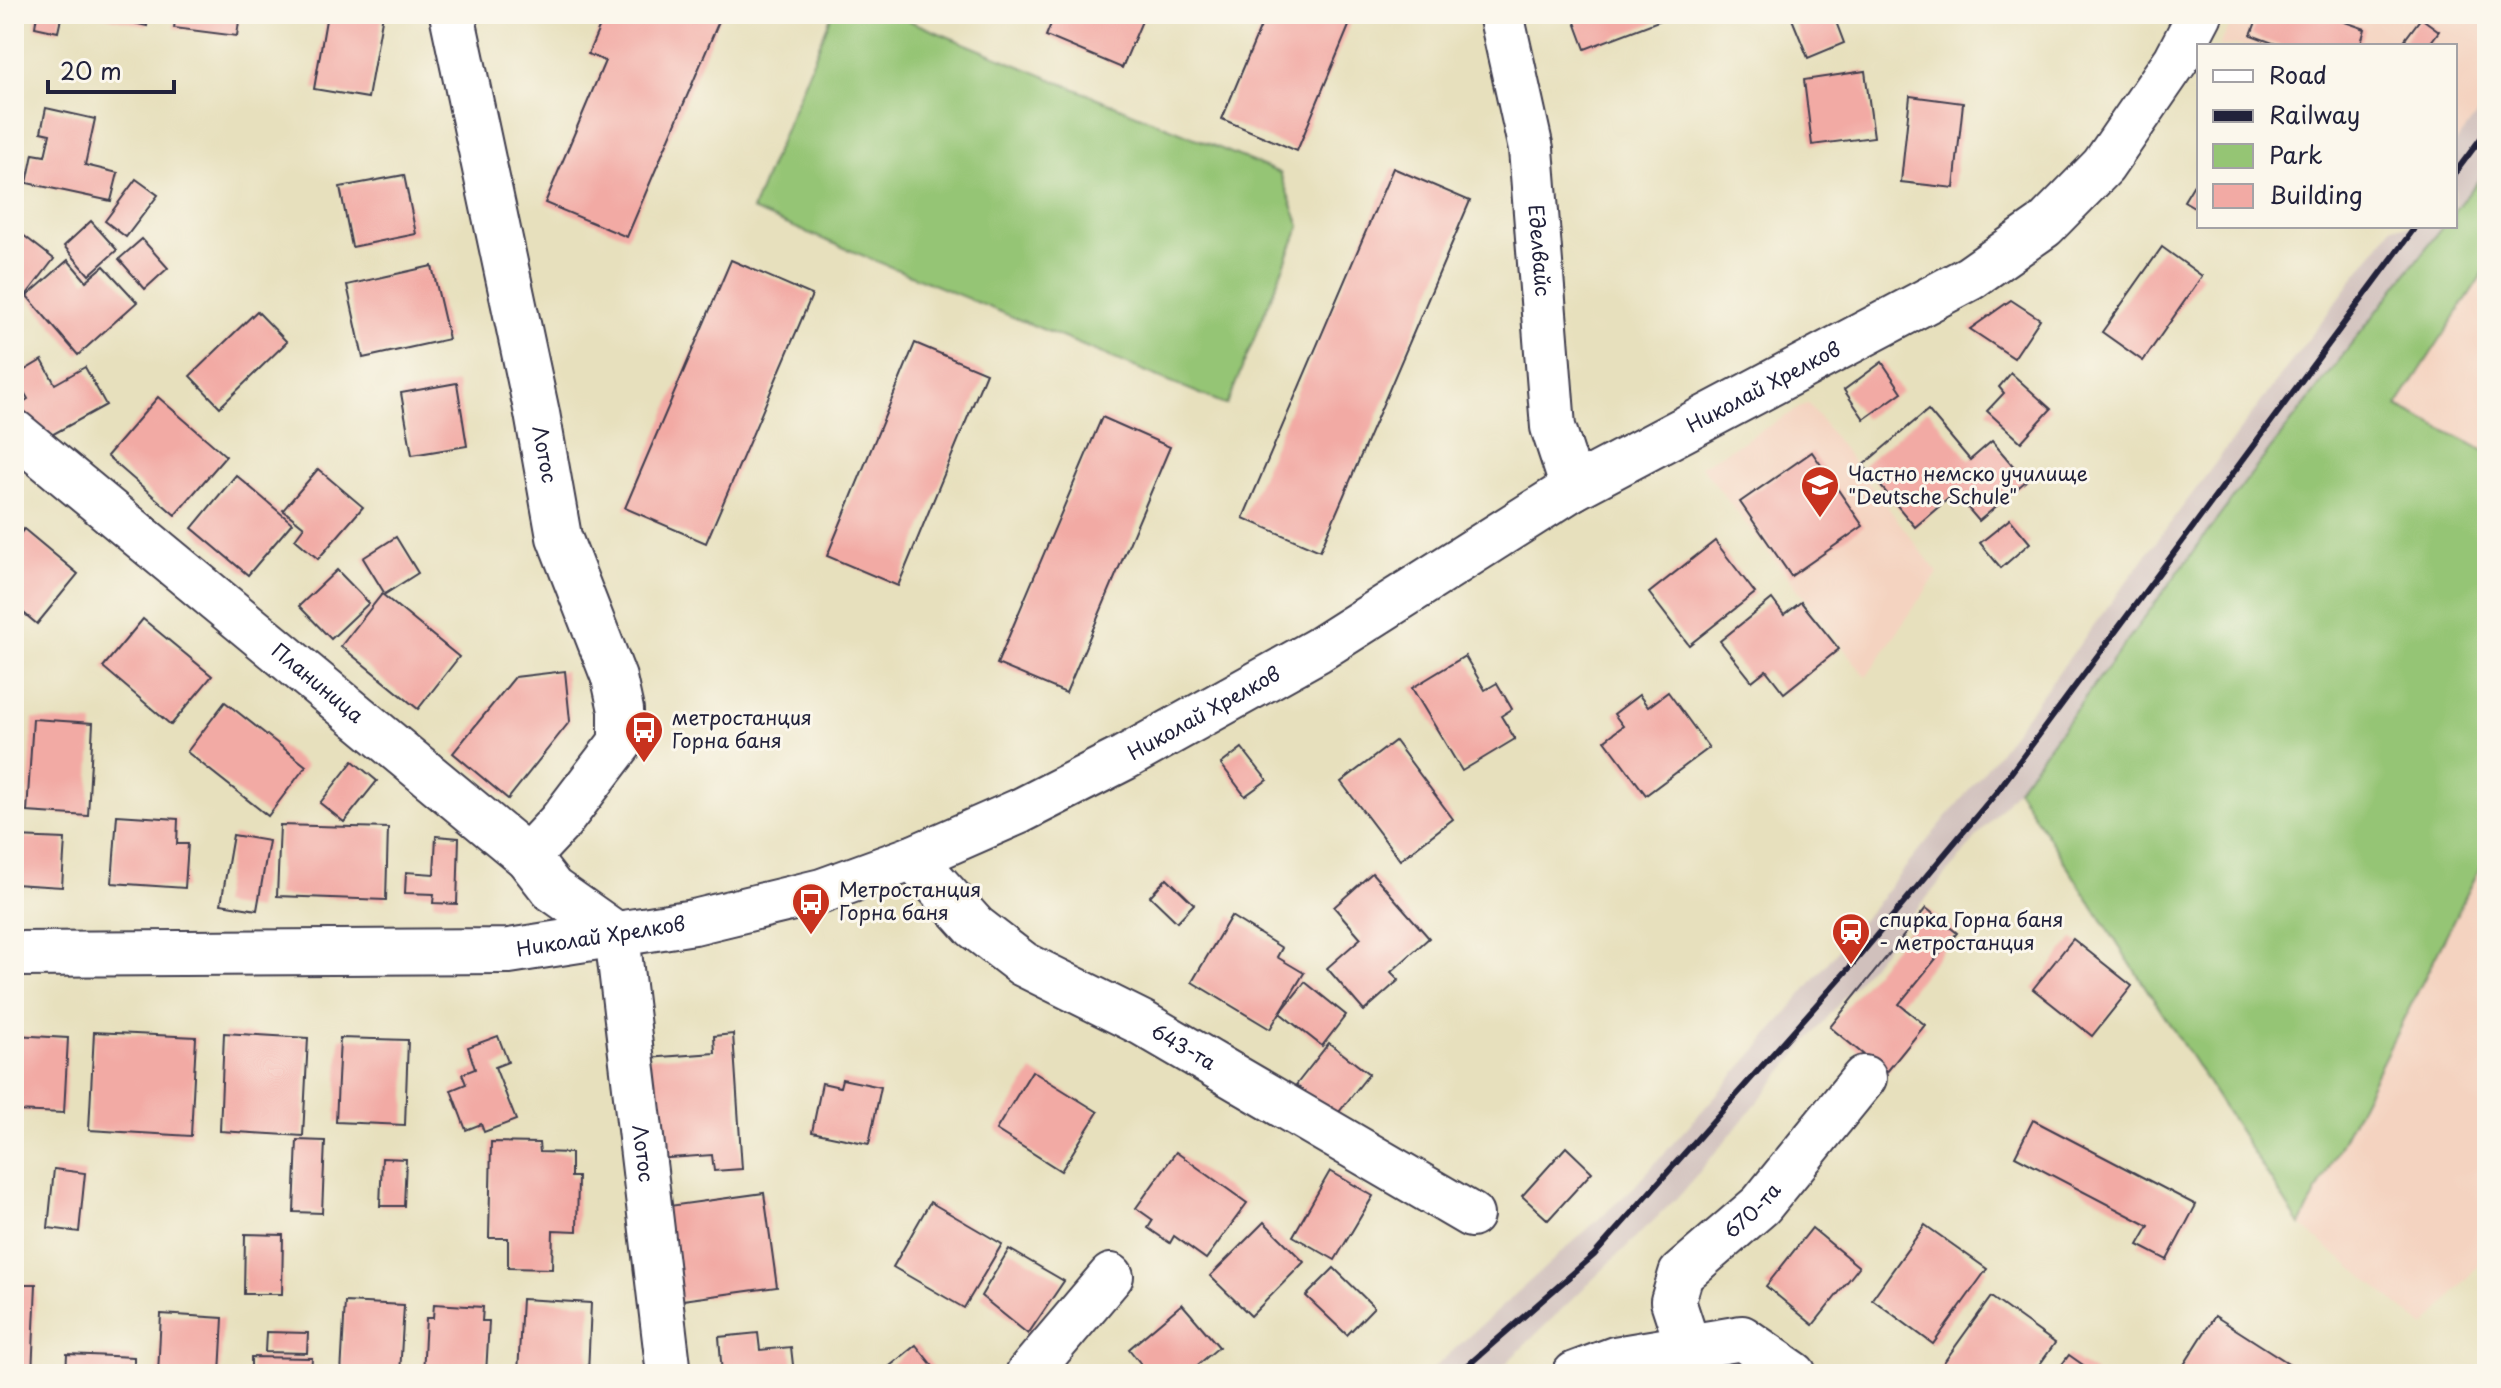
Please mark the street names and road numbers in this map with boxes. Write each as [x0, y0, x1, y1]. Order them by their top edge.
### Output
street label: Еделвайс [1521, 203, 1559, 297]
street label: Николай Хрелков [1681, 333, 1845, 439]
street label: Лотос [526, 423, 565, 485]
street label: Планиница [266, 635, 371, 730]
street label: Николай Хрелков [1122, 658, 1285, 767]
street label: Николай Хрелков [514, 908, 687, 964]
street label: 643-та [1146, 1015, 1223, 1077]
street label: Лотос [626, 1123, 662, 1184]
street label: 670-та [1717, 1175, 1788, 1245]

